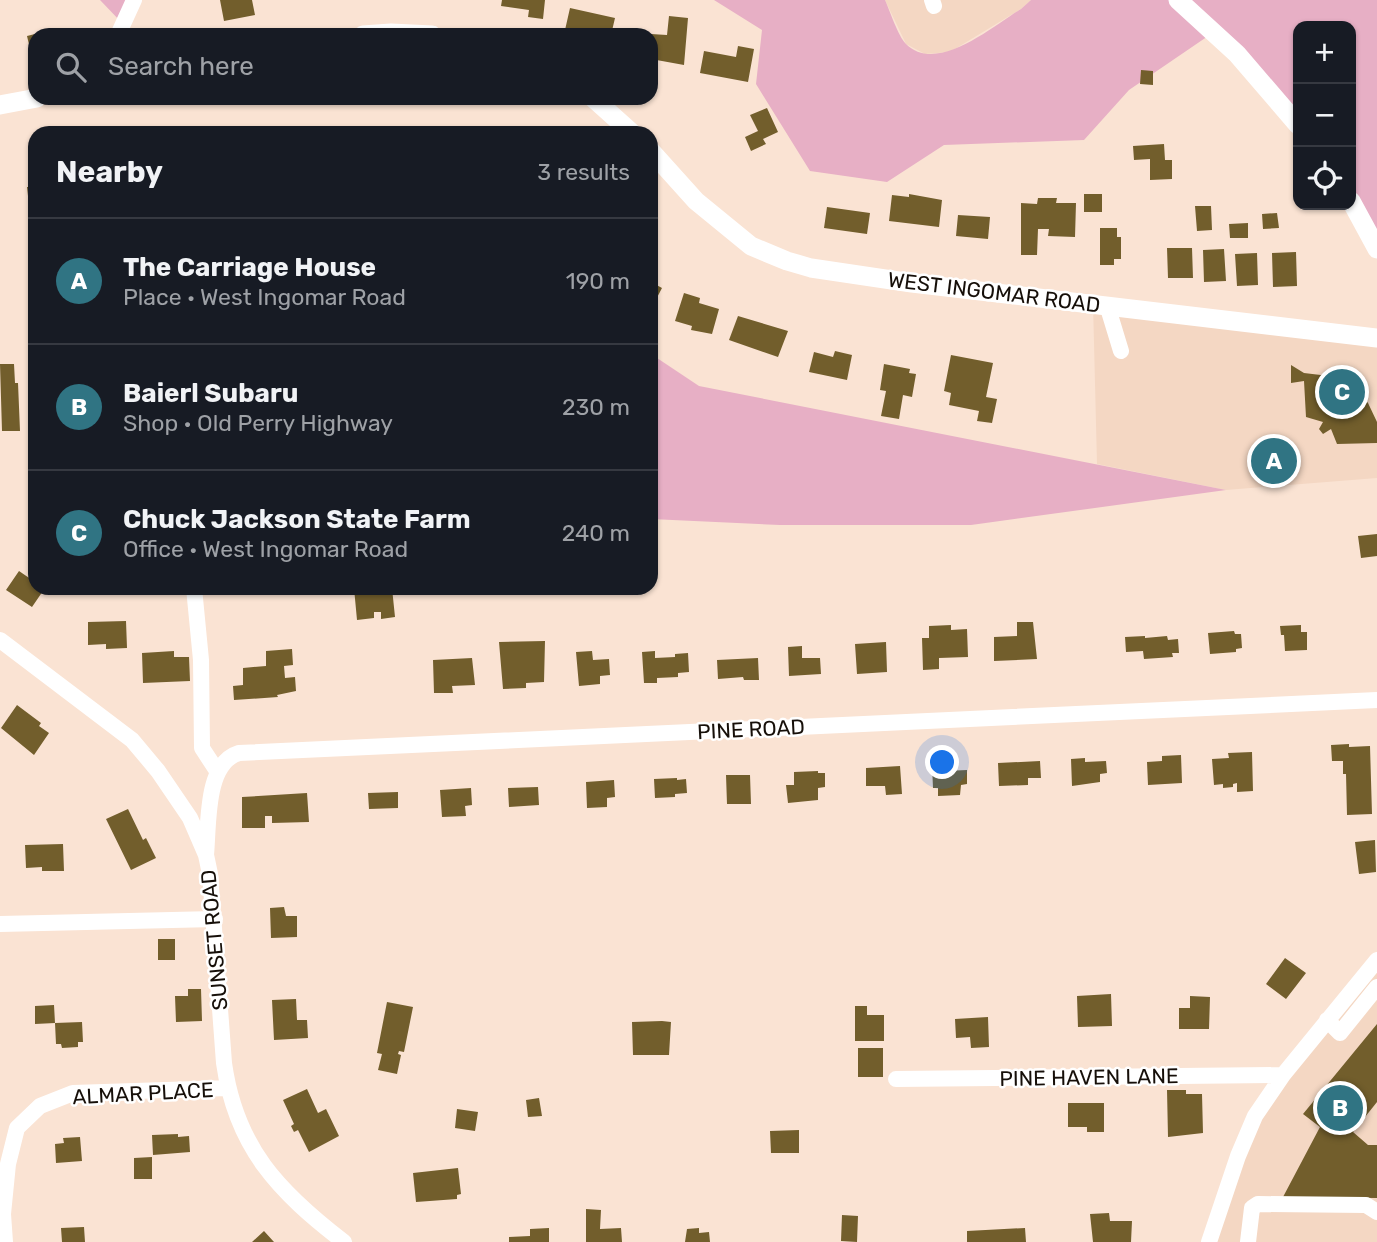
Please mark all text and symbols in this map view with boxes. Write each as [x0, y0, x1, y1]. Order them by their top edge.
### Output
map controls [1293, 21, 1356, 210]
button: + [1293, 21, 1356, 84]
search box [28, 28, 658, 105]
icon: search [52, 48, 90, 86]
text: Search here [108, 51, 254, 82]
button: − [1293, 84, 1356, 147]
button: locate [1293, 147, 1356, 210]
text: Nearby [56, 154, 163, 190]
text: 3 results [537, 158, 630, 186]
text: The Carriage House [123, 252, 376, 283]
text: A [71, 267, 87, 295]
text: 190 m [566, 267, 630, 295]
street label: WEST INGOMAR ROAD [886, 267, 1102, 317]
text: Place · West Ingomar Road [123, 283, 406, 311]
pin: C [1319, 366, 1365, 418]
text: Baierl Subaru [123, 378, 298, 409]
text: B [71, 393, 87, 421]
text: 230 m [562, 393, 630, 421]
text: Shop · Old Perry Highway [123, 409, 393, 437]
pin: A [1251, 435, 1297, 487]
text: Chuck Jackson State Farm [123, 504, 471, 535]
text: C [71, 519, 87, 547]
text: 240 m [562, 519, 630, 547]
text: Office · West Ingomar Road [123, 535, 408, 563]
street label: PINE ROAD [696, 714, 806, 744]
your location [925, 745, 959, 779]
street label: SUNSET ROAD [195, 869, 233, 1011]
street label: PINE HAVEN LANE [999, 1063, 1179, 1091]
street label: ALMAR PLACE [72, 1077, 214, 1109]
pin: B [1317, 1082, 1363, 1134]

